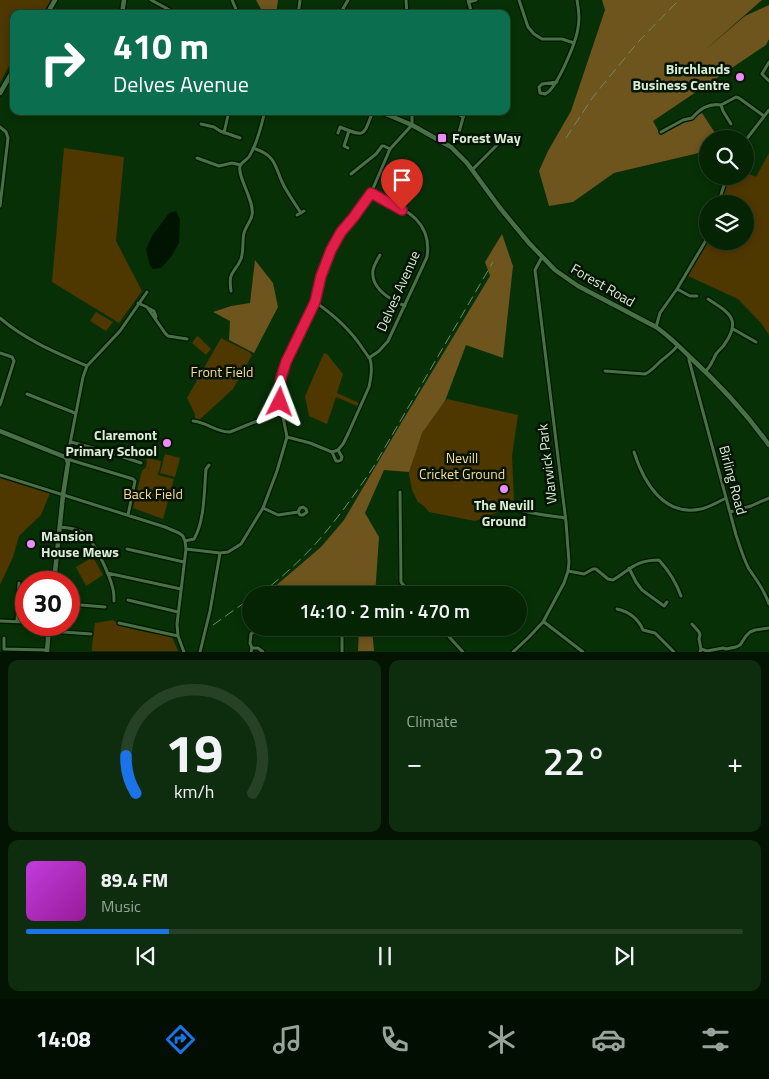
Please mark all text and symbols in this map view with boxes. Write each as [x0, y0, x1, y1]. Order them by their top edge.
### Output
text: 410 m [113, 19, 209, 73]
icon: right [30, 30, 95, 95]
place label: Birchlands Business Centre [633, 58, 730, 95]
text: Delves Avenue [113, 67, 249, 101]
marker: Birchlands Business Centre [734, 71, 746, 83]
place label: Forest Way [452, 127, 521, 148]
map controls [699, 130, 754, 250]
button: search [699, 130, 754, 185]
marker: Forest Way [436, 132, 448, 144]
pin [381, 159, 423, 210]
icon: arrive [388, 166, 416, 194]
button: layers [699, 195, 754, 250]
street label: Delves Avenue [370, 247, 425, 335]
street label: Forest Road [567, 258, 639, 311]
park label: Front Field [191, 361, 253, 382]
position arrow [253, 375, 305, 427]
street label: Warwick Park [531, 423, 562, 505]
place label: Claremont Primary School [65, 424, 157, 461]
marker: Claremont Primary School [161, 437, 173, 449]
street label: Birling Road [714, 443, 753, 517]
park label: Nevill Cricket Ground [419, 447, 505, 484]
park label: Back Field [123, 483, 183, 504]
marker: The Nevill Ground [498, 483, 510, 495]
place label: The Nevill Ground [474, 494, 534, 531]
place label: Mansion House Mews [41, 525, 119, 562]
marker: Mansion House Mews [25, 538, 37, 550]
speed limit sign: 30 [15, 571, 80, 636]
text: 14:10 · 2 min · 470 m [299, 596, 470, 625]
text: Climate [407, 709, 458, 733]
text: 19 [165, 713, 223, 792]
text: 22° [543, 732, 607, 790]
text: − [407, 741, 422, 784]
text: + [727, 741, 743, 784]
text: km/h [174, 778, 214, 805]
text: 89.4 FM [101, 865, 168, 894]
text: Music [101, 894, 141, 918]
icon: previous [132, 942, 160, 970]
icon: pause [371, 942, 399, 970]
icon: next [610, 942, 638, 970]
text: 14:08 [36, 1022, 91, 1056]
icon: directions [163, 1022, 198, 1057]
icon: music [270, 1022, 305, 1057]
icon: phone [377, 1022, 412, 1057]
icon: climate [484, 1022, 519, 1057]
icon: car [591, 1022, 626, 1057]
icon: filters [698, 1022, 733, 1057]

